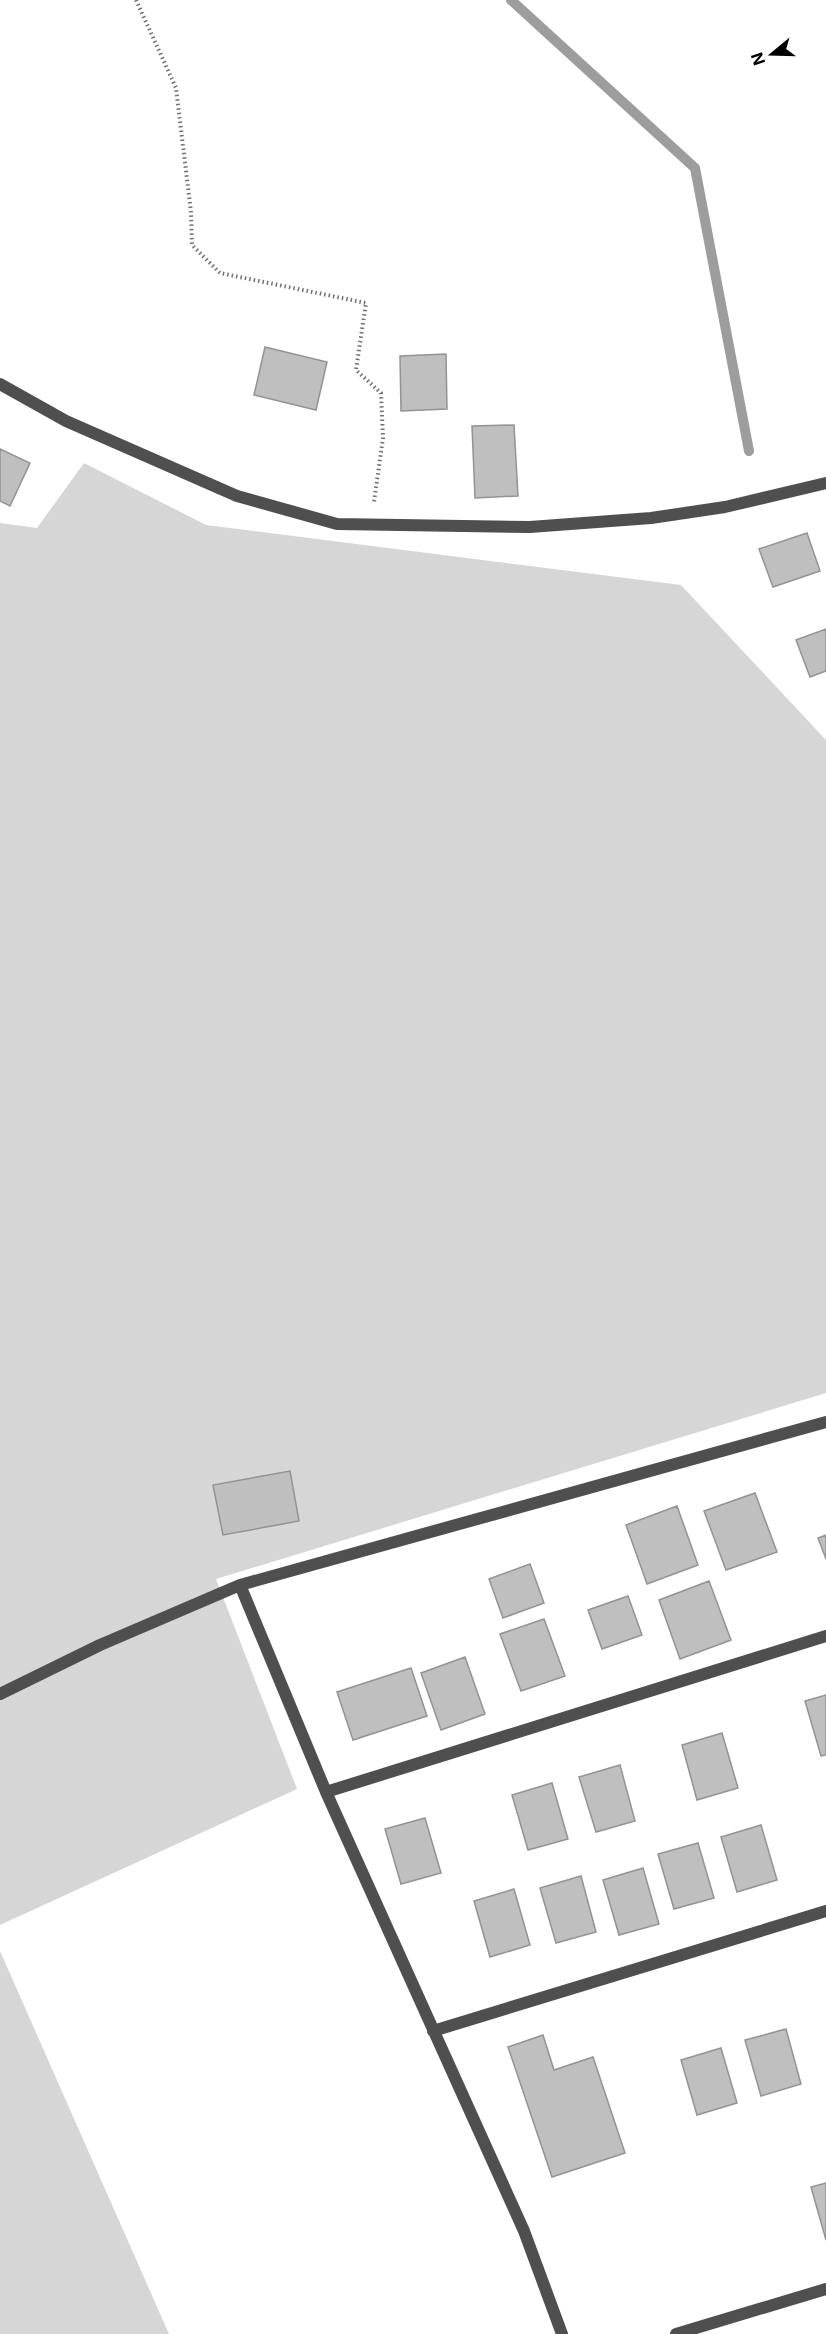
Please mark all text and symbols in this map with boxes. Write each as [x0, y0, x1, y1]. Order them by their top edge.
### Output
north arrow [742, 24, 802, 84]
text: N [746, 50, 769, 68]

